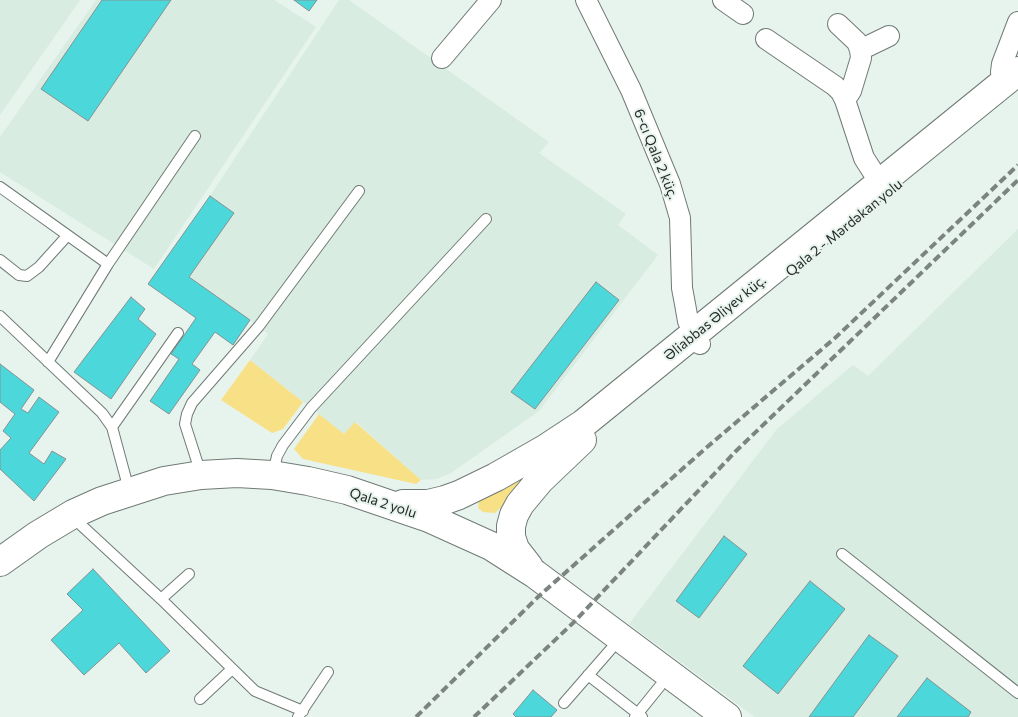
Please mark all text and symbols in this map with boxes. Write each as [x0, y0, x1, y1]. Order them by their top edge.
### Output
street label: 6-cı Qala 2 küç. [630, 106, 682, 202]
street label: Qala 2 - Mərdəkan yolu [782, 176, 906, 280]
street label: Əliabbas Əliyev küç. [661, 272, 769, 364]
street label: Qala 2 yolu [347, 484, 419, 522]

